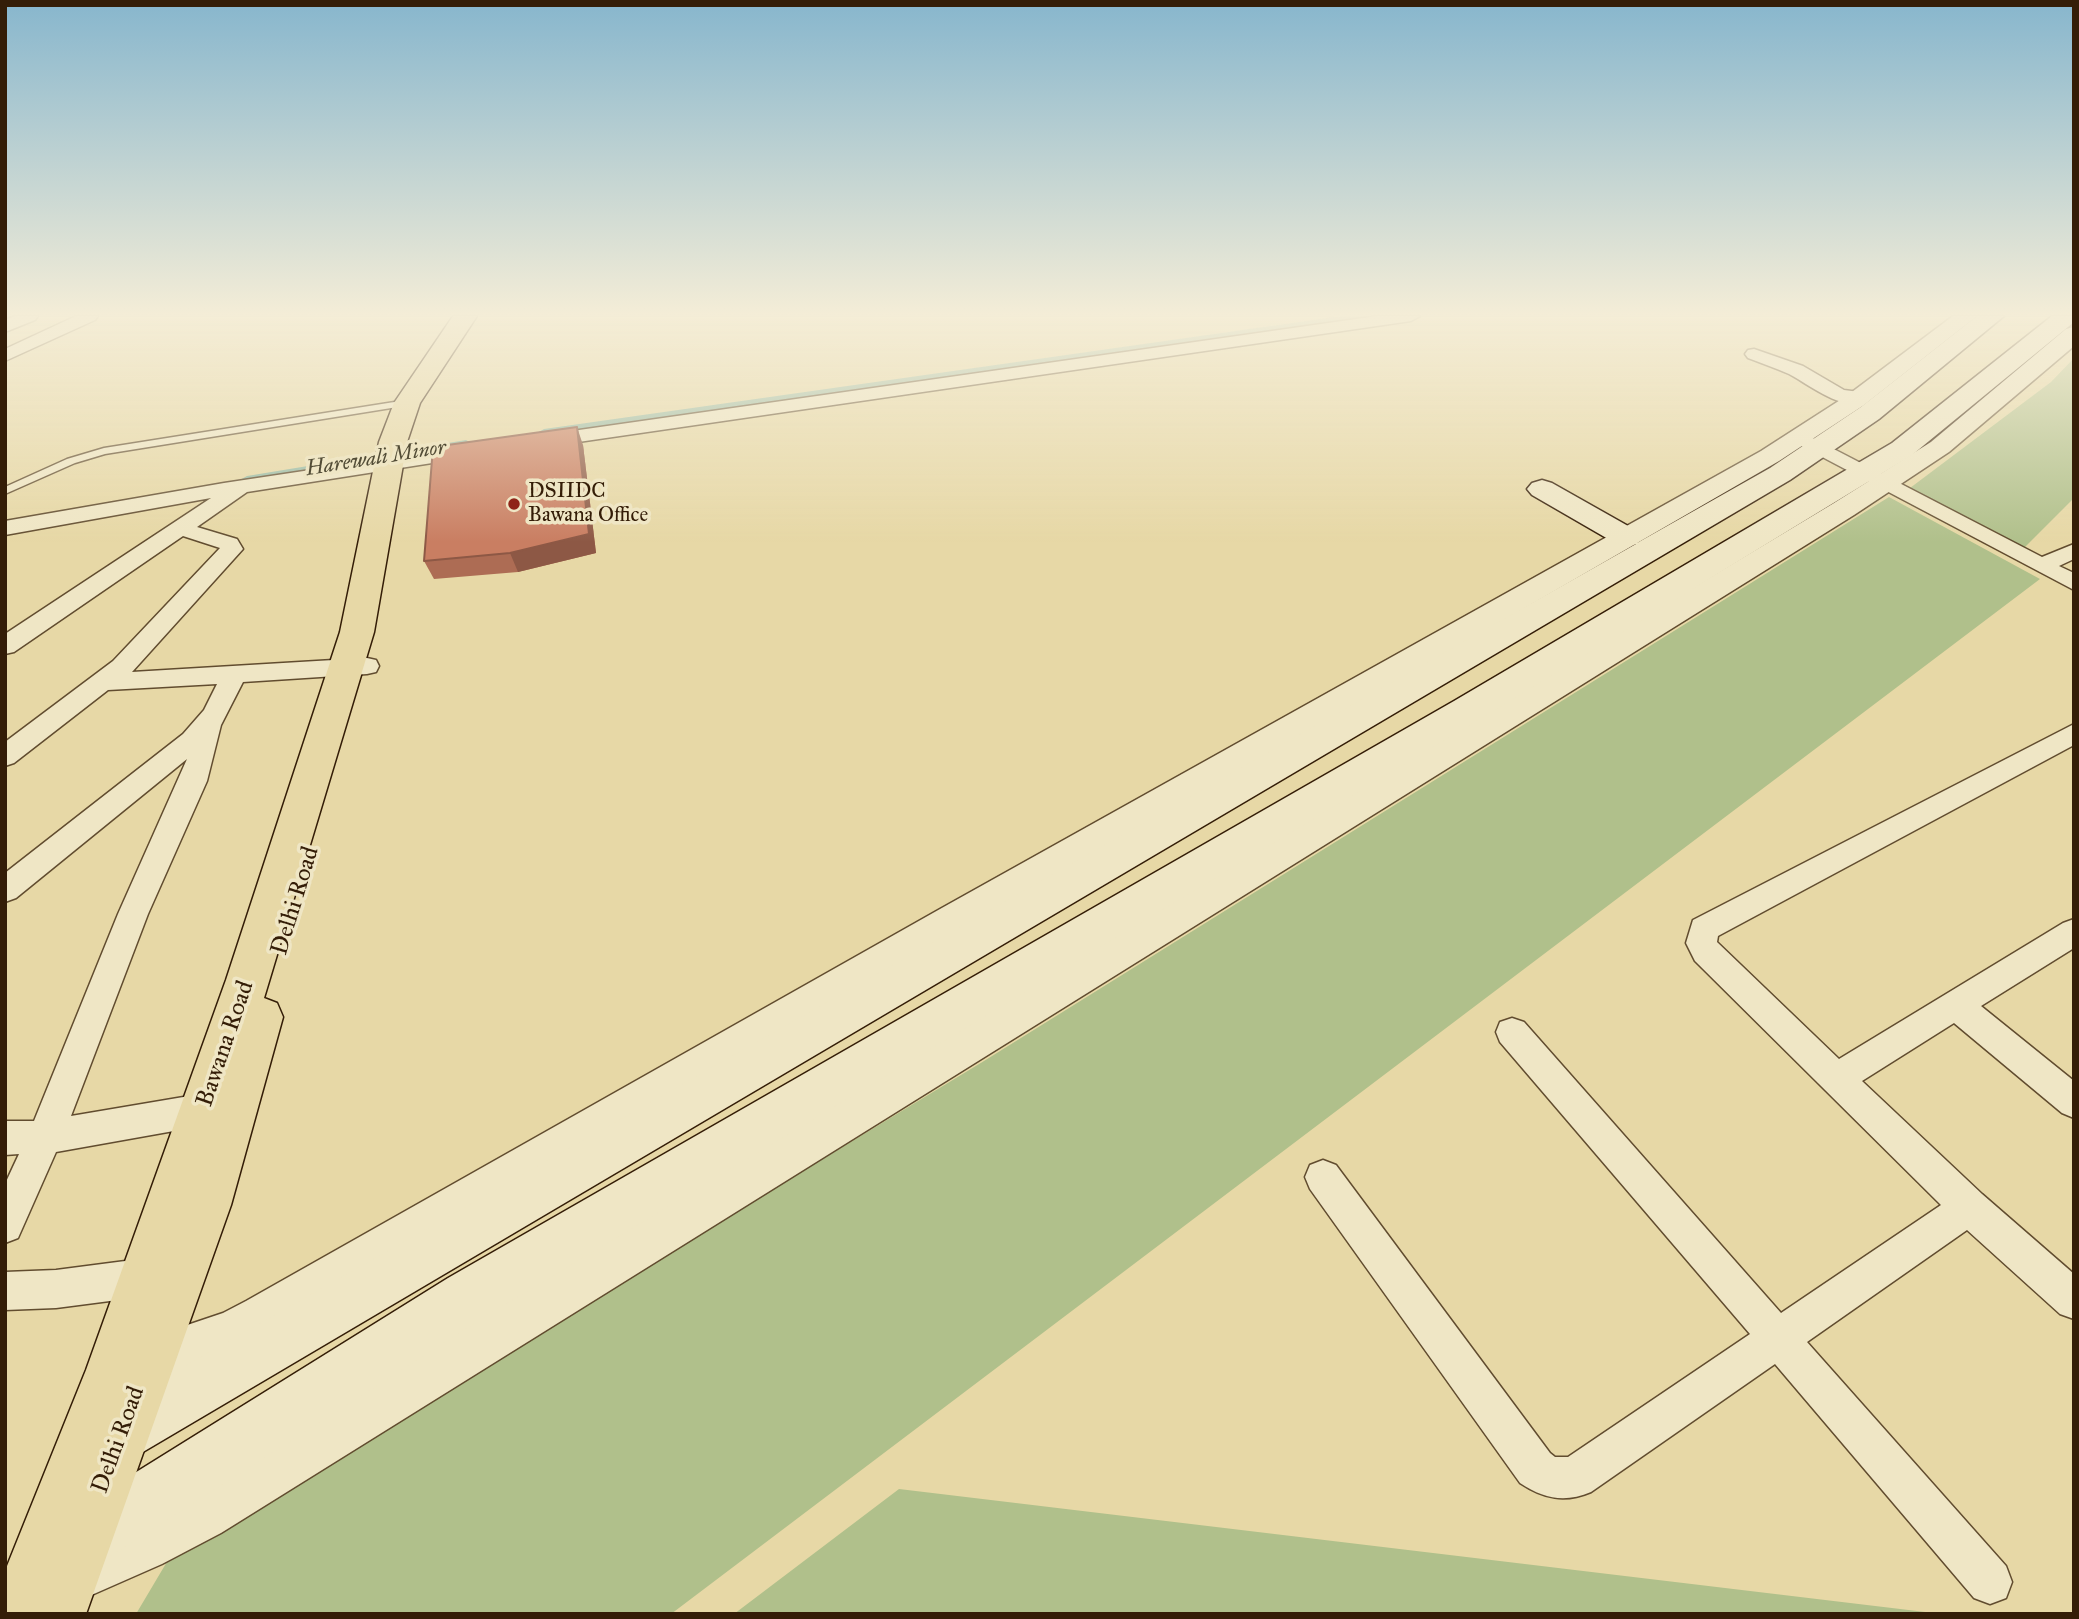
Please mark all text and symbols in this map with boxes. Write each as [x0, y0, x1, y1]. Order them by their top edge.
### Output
water label: Harewali Minor [304, 435, 448, 483]
place label: DSIIDC Bawana Office [528, 479, 648, 529]
marker: DSIIDC Bawana Office [506, 496, 522, 512]
street label: Delhi Road [266, 843, 326, 959]
street label: Bawana Road [191, 977, 261, 1111]
street label: Delhi Road [86, 1383, 152, 1497]

